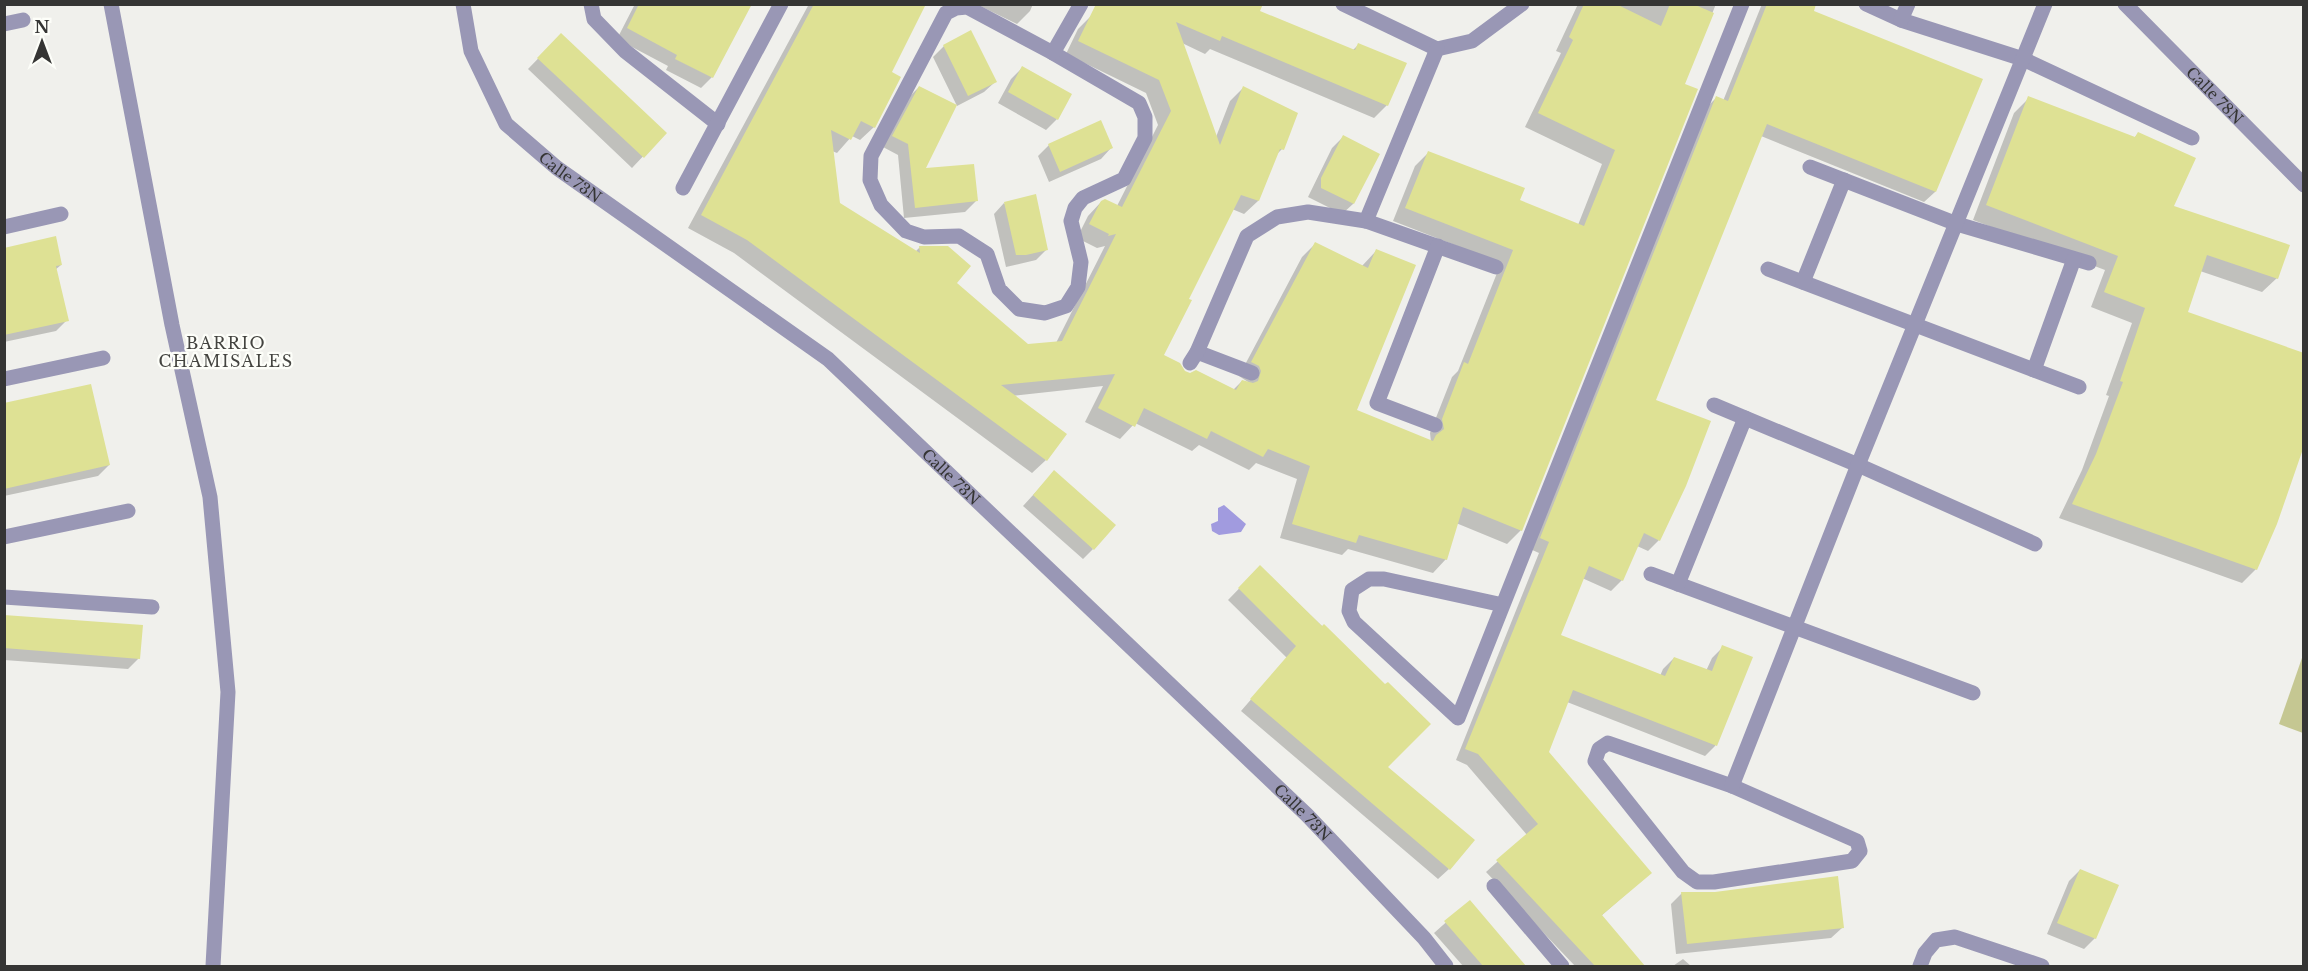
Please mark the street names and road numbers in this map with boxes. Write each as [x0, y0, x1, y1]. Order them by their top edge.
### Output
street label: Calle 78N [2183, 62, 2247, 128]
street label: Calle 73N [535, 147, 606, 206]
street label: Calle 73N [918, 444, 985, 509]
street label: Calle 73N [1270, 779, 1336, 845]

